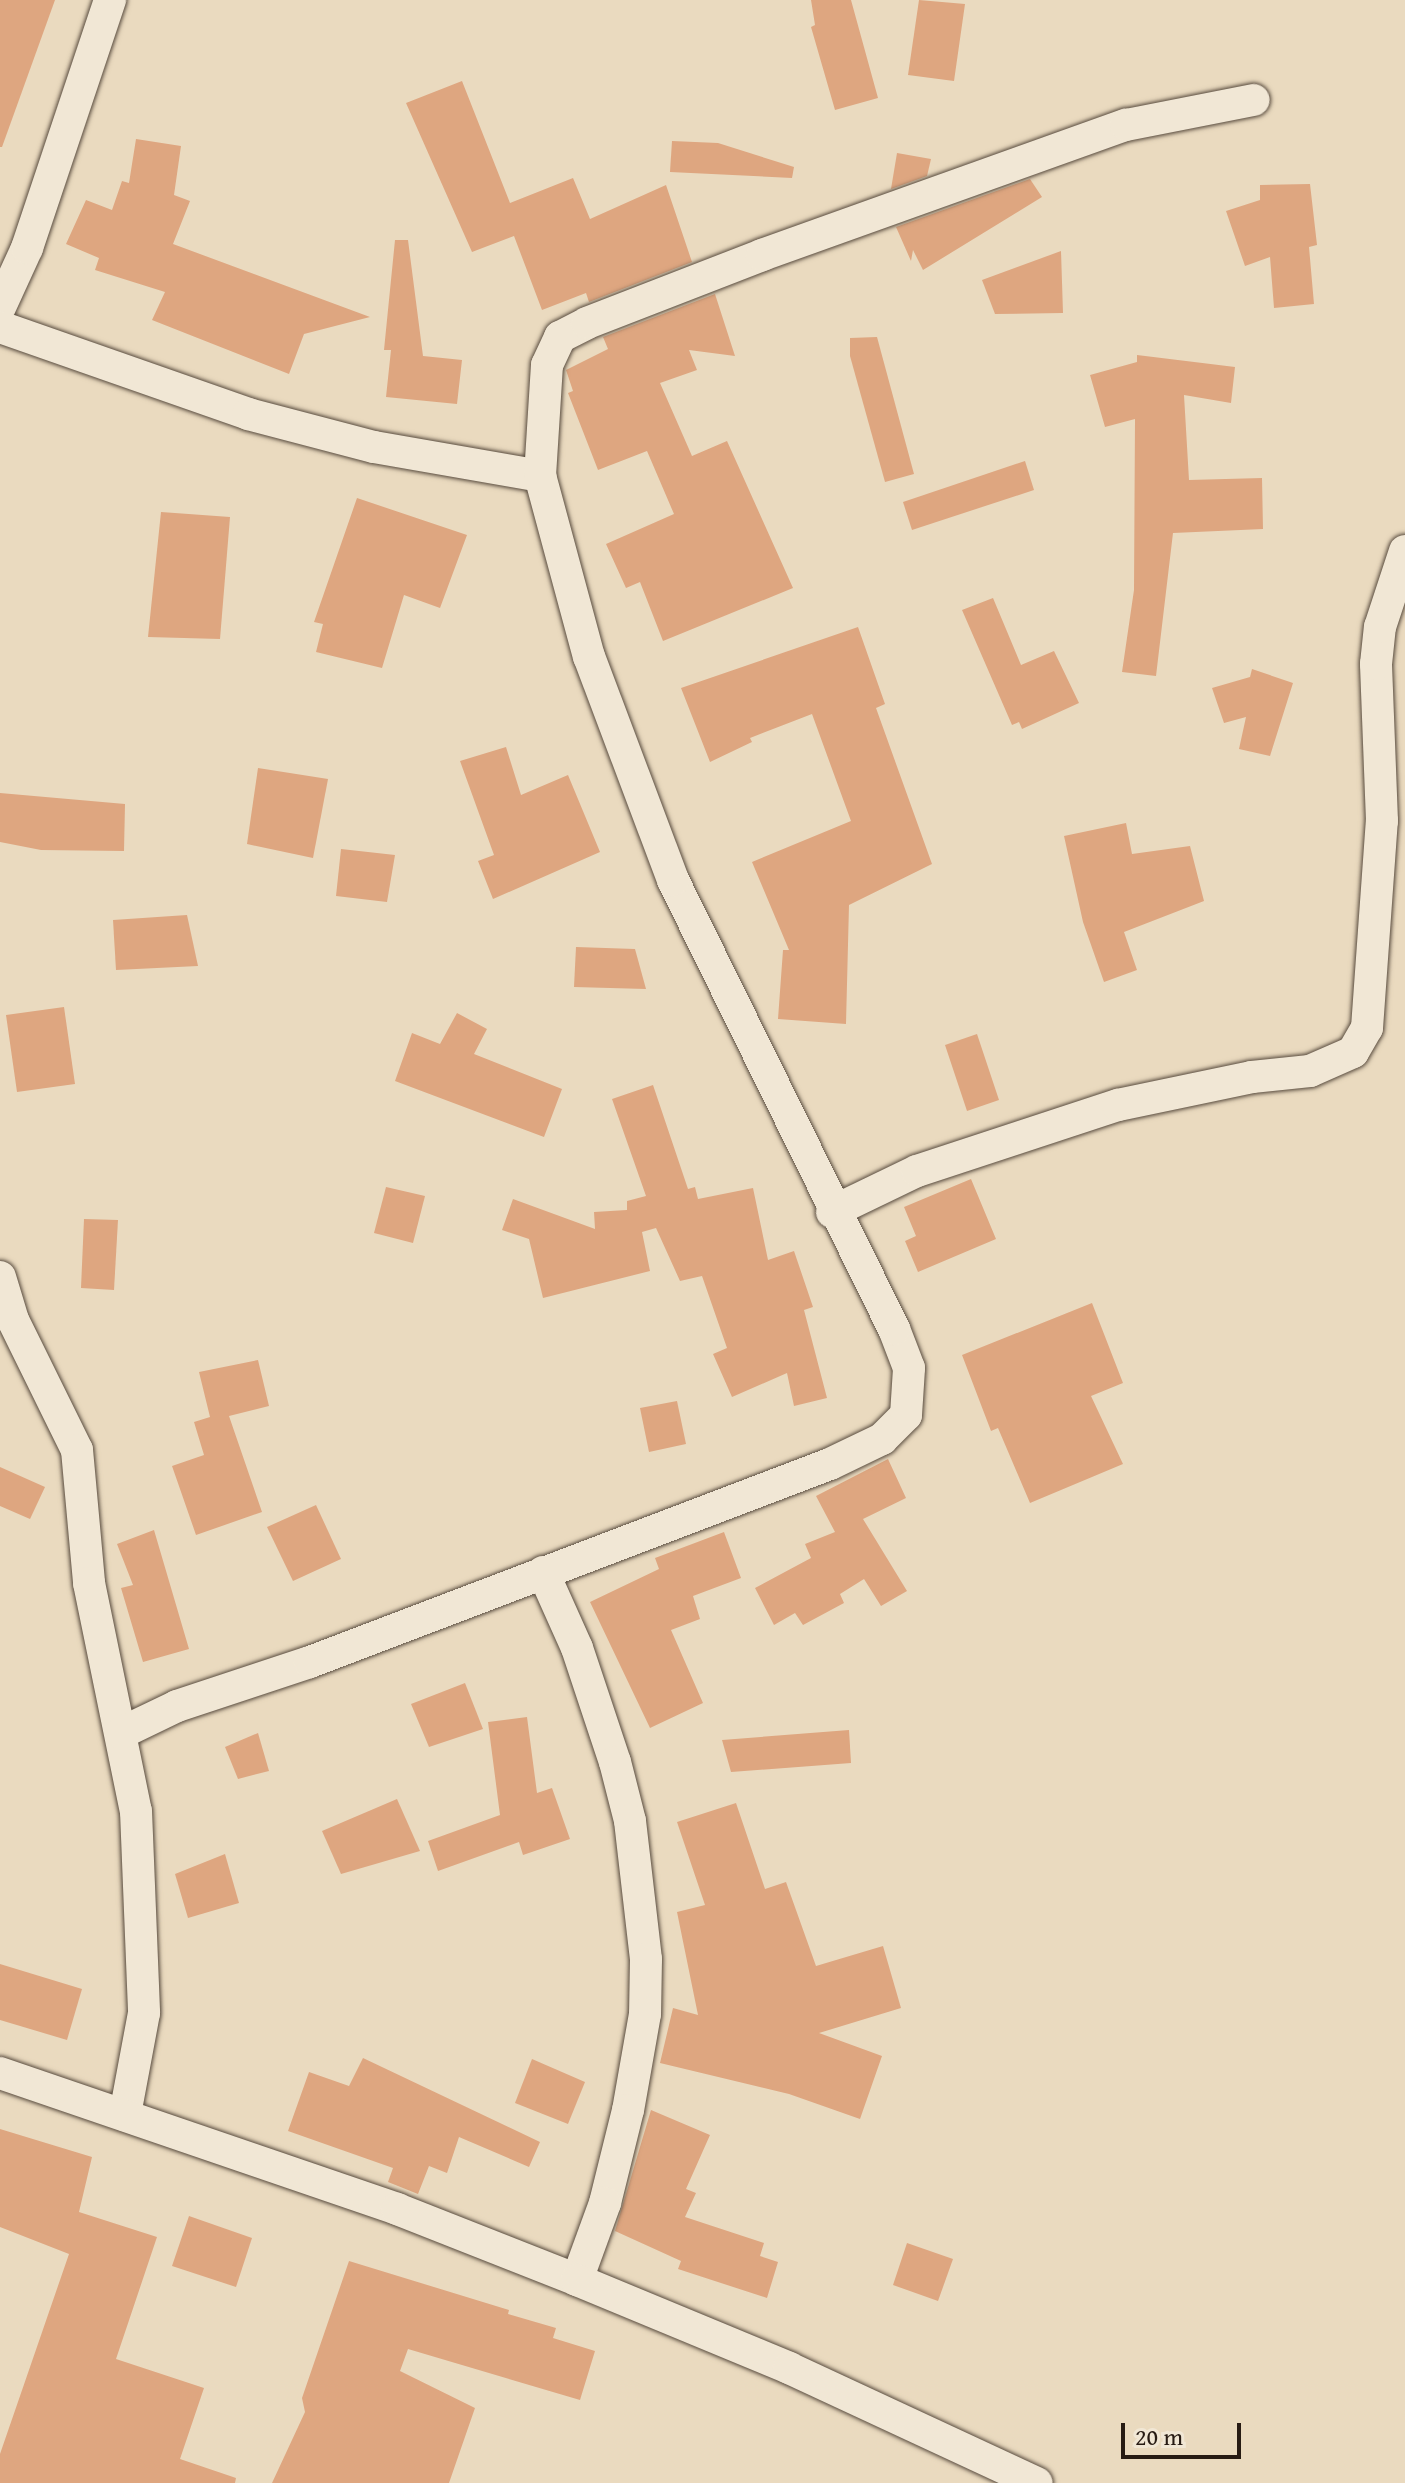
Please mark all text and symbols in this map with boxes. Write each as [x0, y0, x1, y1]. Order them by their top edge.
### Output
scale bar [1125, 2407, 1245, 2457]
text: 20 m [1135, 2419, 1183, 2454]

